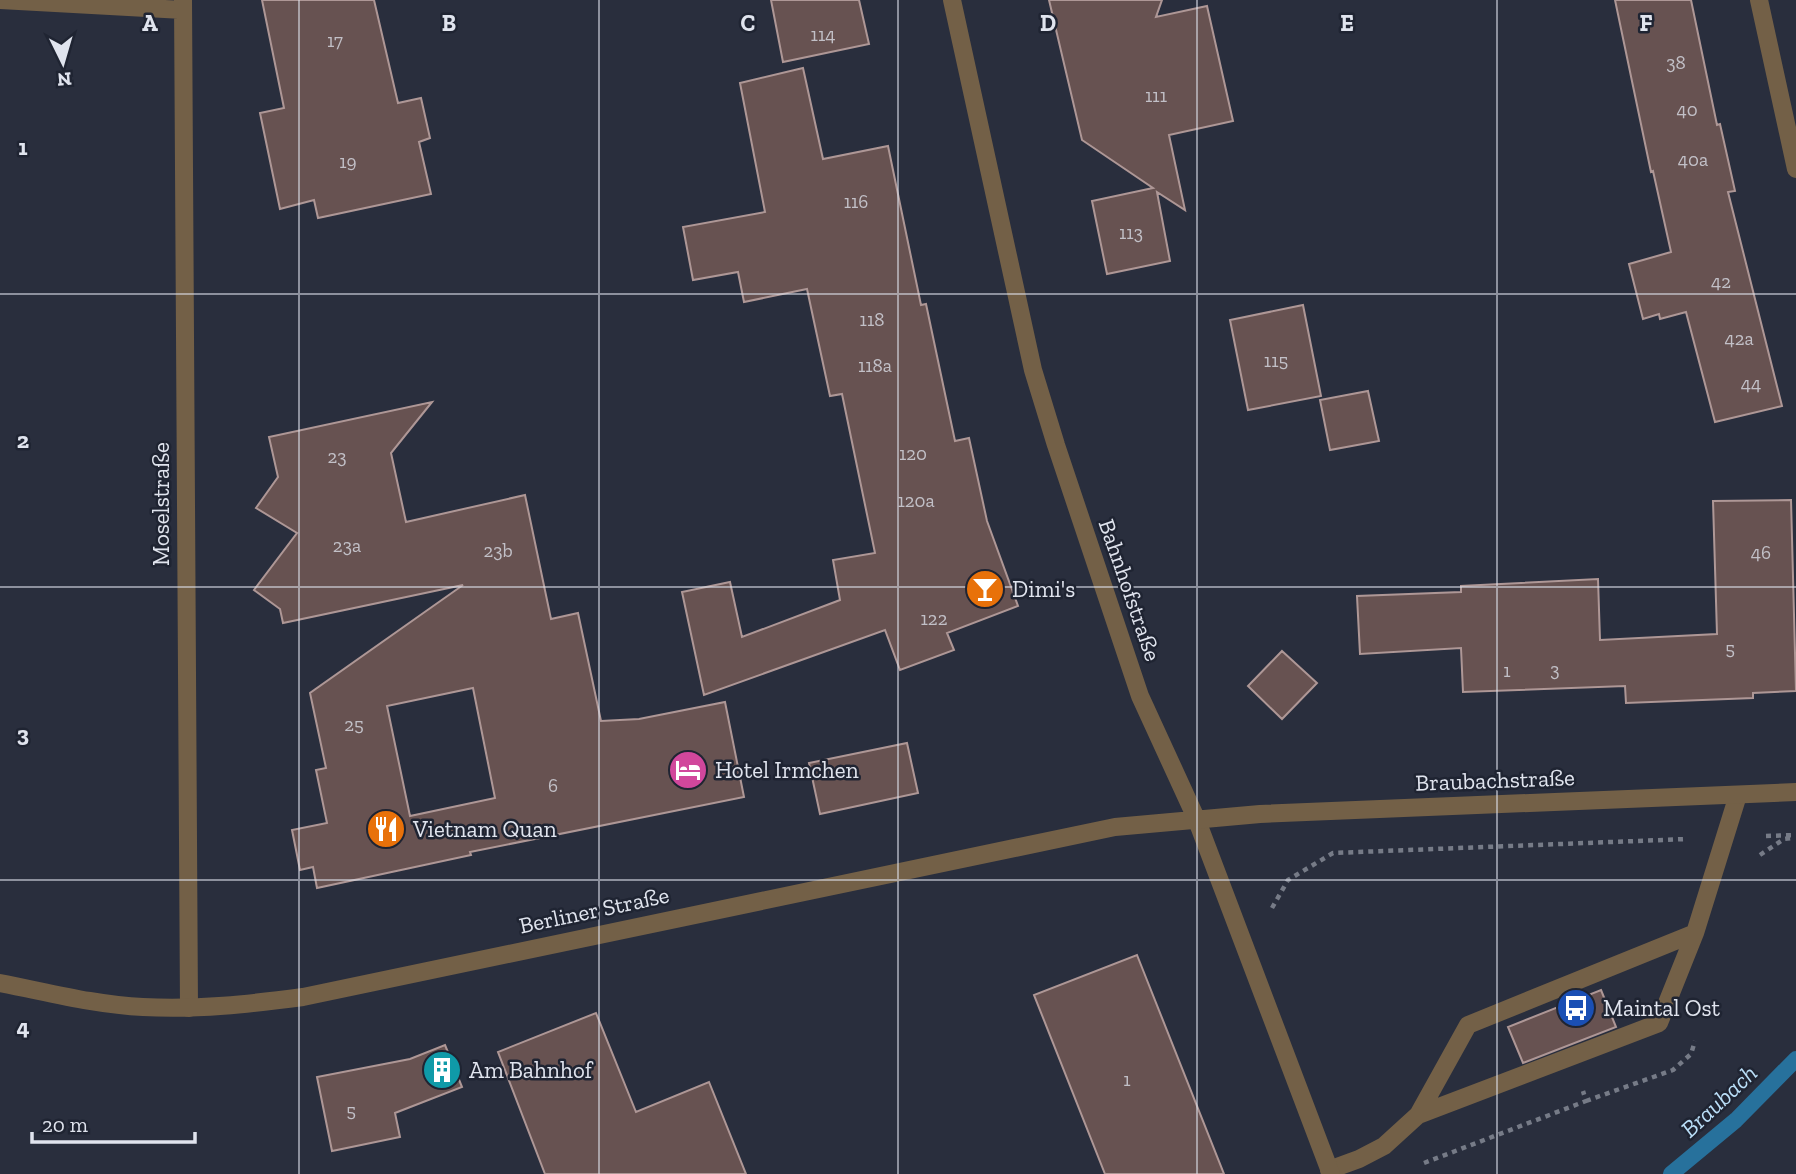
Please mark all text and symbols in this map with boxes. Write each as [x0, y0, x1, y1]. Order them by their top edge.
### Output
text: A [142, 9, 158, 37]
text: B [442, 9, 456, 37]
text: C [741, 9, 755, 37]
text: D [1040, 9, 1056, 37]
text: E [1340, 9, 1354, 37]
text: F [1639, 9, 1653, 37]
house number: 114 [811, 23, 835, 46]
north arrow [28, 28, 98, 98]
house number: 17 [327, 29, 343, 52]
house number: 38 [1666, 51, 1686, 74]
text: N [56, 67, 73, 92]
house number: 111 [1145, 84, 1167, 107]
house number: 40 [1676, 98, 1698, 121]
text: 1 [18, 133, 28, 161]
house number: 40a [1678, 148, 1708, 171]
house number: 19 [339, 150, 357, 173]
house number: 116 [844, 190, 868, 213]
house number: 113 [1119, 221, 1143, 244]
house number: 42 [1711, 270, 1731, 293]
house number: 118 [860, 308, 884, 331]
house number: 42a [1724, 327, 1754, 350]
house number: 115 [1264, 349, 1288, 372]
house number: 118a [858, 354, 892, 377]
house number: 44 [1741, 372, 1761, 395]
text: 2 [17, 426, 29, 454]
street label: Moselstraße [147, 442, 175, 566]
house number: 120 [899, 442, 927, 465]
house number: 23 [327, 445, 347, 468]
house number: 120a [897, 489, 935, 512]
street label: Bahnhofstraße [1093, 515, 1167, 665]
house number: 23a [333, 534, 361, 557]
house number: 23b [483, 539, 513, 562]
house number: 46 [1751, 541, 1771, 564]
bar icon: Dimi's [964, 568, 1006, 610]
place label: Dimi's [1012, 575, 1075, 603]
house number: 122 [921, 607, 947, 630]
house number: 5 [1725, 637, 1735, 660]
house number: 3 [1550, 658, 1560, 681]
house number: 1 [1503, 659, 1511, 682]
house number: 25 [344, 713, 364, 736]
text: 3 [17, 720, 29, 748]
hotel icon: Hotel Irmchen [667, 749, 709, 791]
place label: Hotel Irmchen [715, 756, 859, 784]
street label: Braubachstraße [1415, 763, 1575, 797]
house number: 6 [548, 774, 558, 797]
restaurant icon: Vietnam Quan [365, 808, 407, 850]
place label: Vietnam Quan [412, 815, 557, 843]
street label: Berliner Straße [516, 880, 672, 940]
bus stop icon: Maintal Ost [1555, 987, 1597, 1029]
place label: Maintal Ost [1603, 994, 1721, 1022]
text: 4 [16, 1013, 30, 1041]
building icon: Am Bahnhof [421, 1049, 463, 1091]
place label: Am Bahnhof [469, 1056, 594, 1084]
water label: Braubach [1675, 1058, 1763, 1143]
house number: 1 [1123, 1068, 1131, 1091]
house number: 5 [346, 1099, 356, 1122]
scale bar [32, 1100, 194, 1144]
text: 20 m [42, 1112, 88, 1137]

